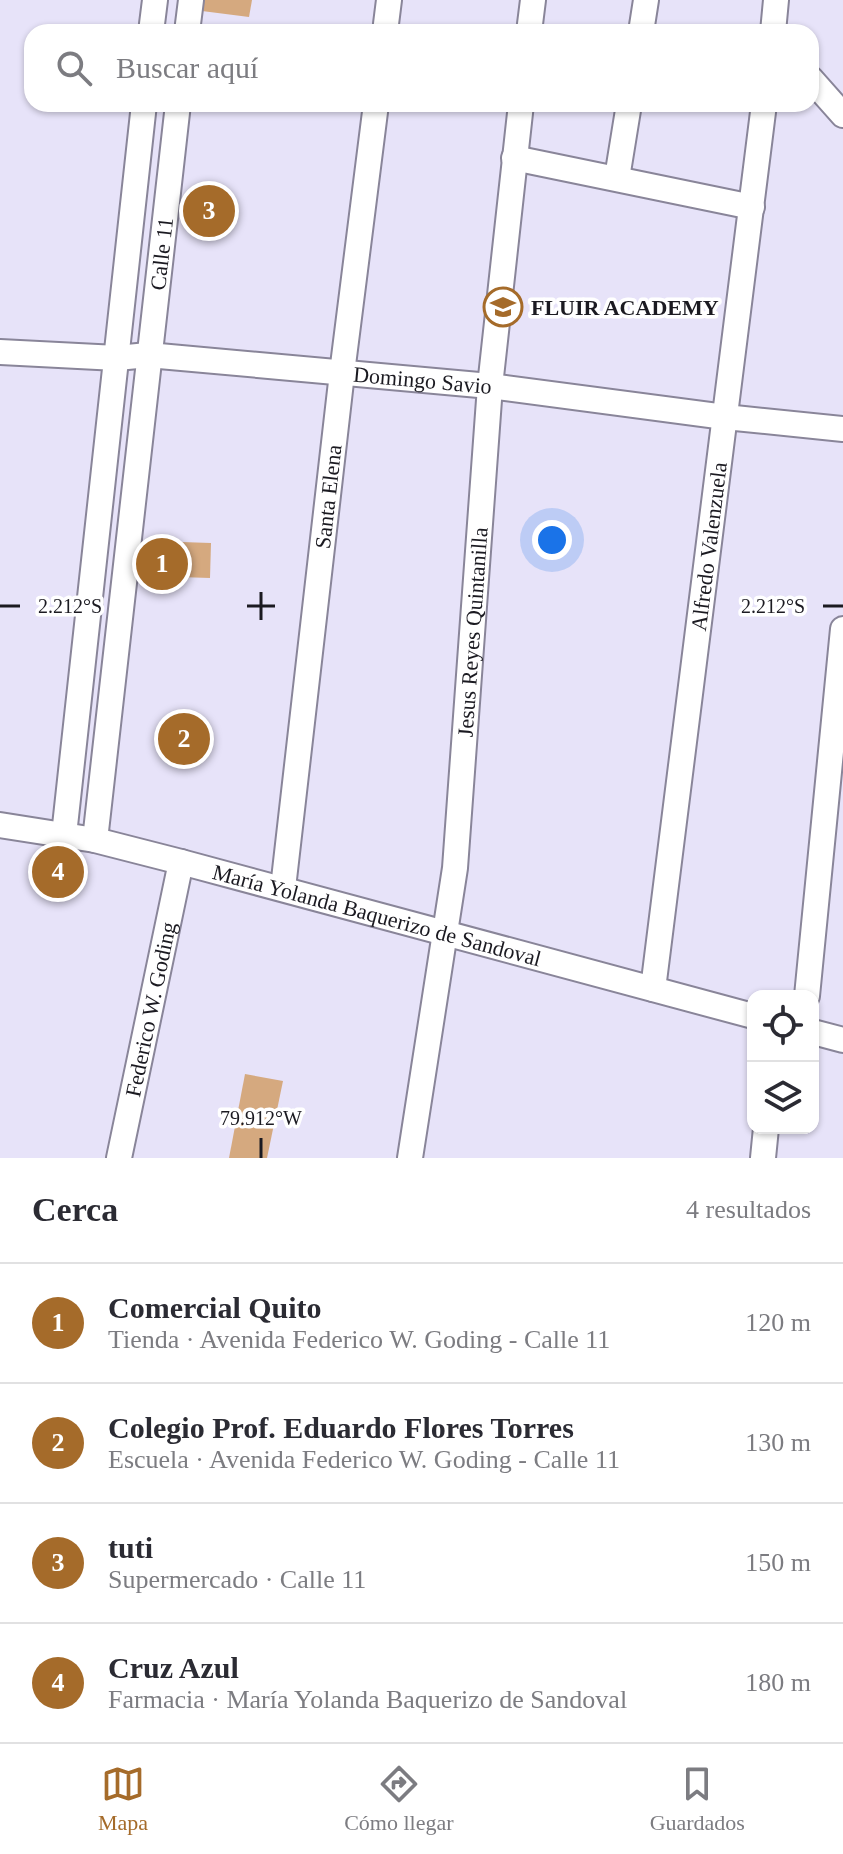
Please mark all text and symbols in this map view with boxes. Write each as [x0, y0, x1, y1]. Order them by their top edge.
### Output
search box [24, 24, 819, 112]
icon: search [52, 46, 96, 90]
text: Buscar aquí [116, 51, 258, 84]
pin: 3 [183, 181, 235, 241]
street label: Calle 11 [145, 216, 178, 291]
school or university icon: FLUIR ACADEMY [482, 286, 524, 328]
place label: FLUIR ACADEMY [531, 295, 719, 320]
street label: Domingo Savio [352, 361, 493, 399]
street label: Santa Elena [309, 443, 346, 550]
street label: Alfredo Valenzuela [686, 460, 732, 632]
your location [532, 520, 572, 560]
street label: Jesus Reyes Quintanilla [452, 526, 492, 738]
pin: 1 [136, 534, 188, 594]
text: 2.212°S [38, 595, 102, 617]
text: 2.212°S [741, 595, 805, 617]
pin: 2 [158, 709, 210, 769]
pin: 4 [32, 842, 84, 902]
street label: María Yolanda Baquerizo de Sandoval [210, 859, 544, 971]
street label: Federico W. Goding [120, 920, 181, 1099]
map controls [747, 990, 819, 1134]
button: locate [747, 990, 819, 1062]
button: layers [747, 1062, 819, 1134]
text: 79.912°W [220, 1107, 302, 1129]
text: Cerca [32, 1191, 118, 1228]
text: 4 resultados [686, 1195, 811, 1224]
text: Comercial Quito [108, 1291, 322, 1324]
text: 1 [52, 1308, 65, 1337]
text: 120 m [745, 1308, 811, 1337]
text: Tienda · Avenida Federico W. Goding - Calle 11 [108, 1325, 610, 1354]
text: Colegio Prof. Eduardo Flores Torres [108, 1411, 574, 1444]
text: 2 [52, 1428, 65, 1457]
text: 130 m [745, 1428, 811, 1457]
text: Escuela · Avenida Federico W. Goding - Calle 11 [108, 1445, 620, 1474]
text: tuti [108, 1531, 153, 1564]
text: 3 [52, 1548, 65, 1577]
text: 150 m [745, 1548, 811, 1577]
text: Supermercado · Calle 11 [108, 1565, 366, 1594]
text: Cruz Azul [108, 1651, 239, 1684]
text: 4 [52, 1668, 65, 1697]
text: 180 m [745, 1668, 811, 1697]
text: Farmacia · María Yolanda Baquerizo de Sandoval [108, 1685, 627, 1714]
tab: Mapa [98, 1762, 148, 1836]
tab: Cómo llegar [344, 1762, 454, 1836]
tab: Guardados [650, 1762, 745, 1836]

